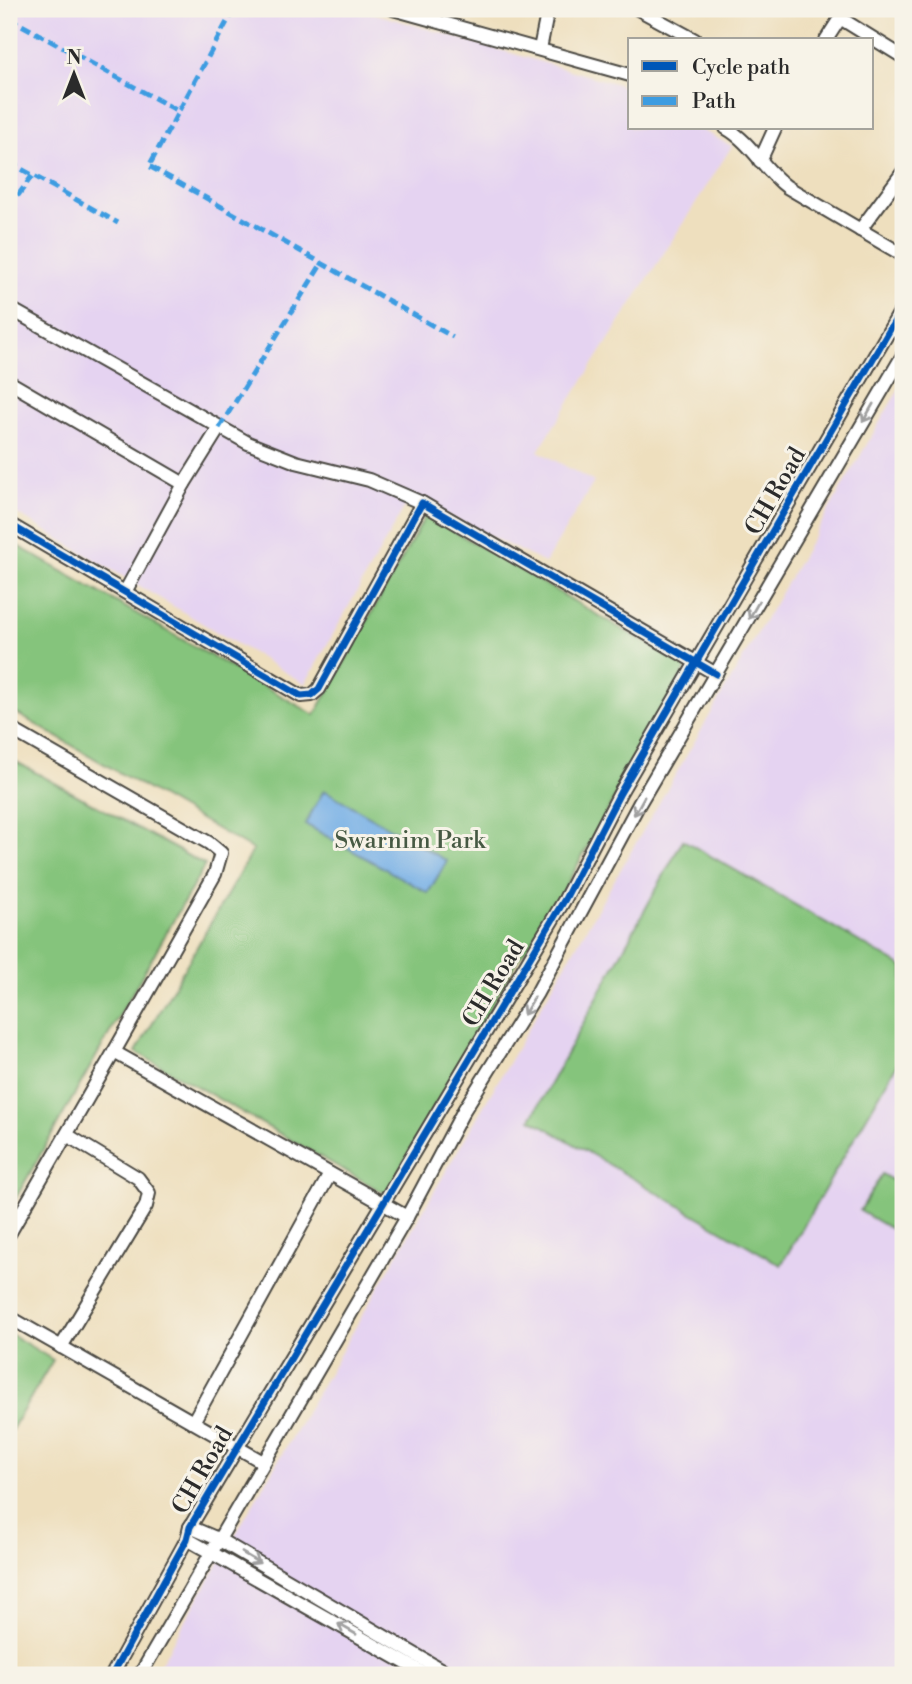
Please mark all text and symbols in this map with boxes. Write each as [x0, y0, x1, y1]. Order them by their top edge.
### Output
north arrow [38, 38, 108, 108]
legend [628, 38, 874, 130]
text: N [66, 46, 82, 70]
text: Cycle path [692, 55, 791, 81]
text: Path [692, 89, 737, 115]
one-way arrow [861, 403, 875, 423]
street label: CH Road [739, 442, 813, 541]
one-way arrow [746, 599, 760, 619]
one-way arrow [632, 795, 645, 816]
park label: Swarnim Park [334, 826, 487, 856]
street label: CH Road [456, 934, 532, 1033]
one-way arrow [522, 995, 536, 1015]
street label: CH Road [166, 1421, 240, 1520]
one-way arrow [240, 1551, 260, 1565]
one-way arrow [338, 1622, 358, 1636]

